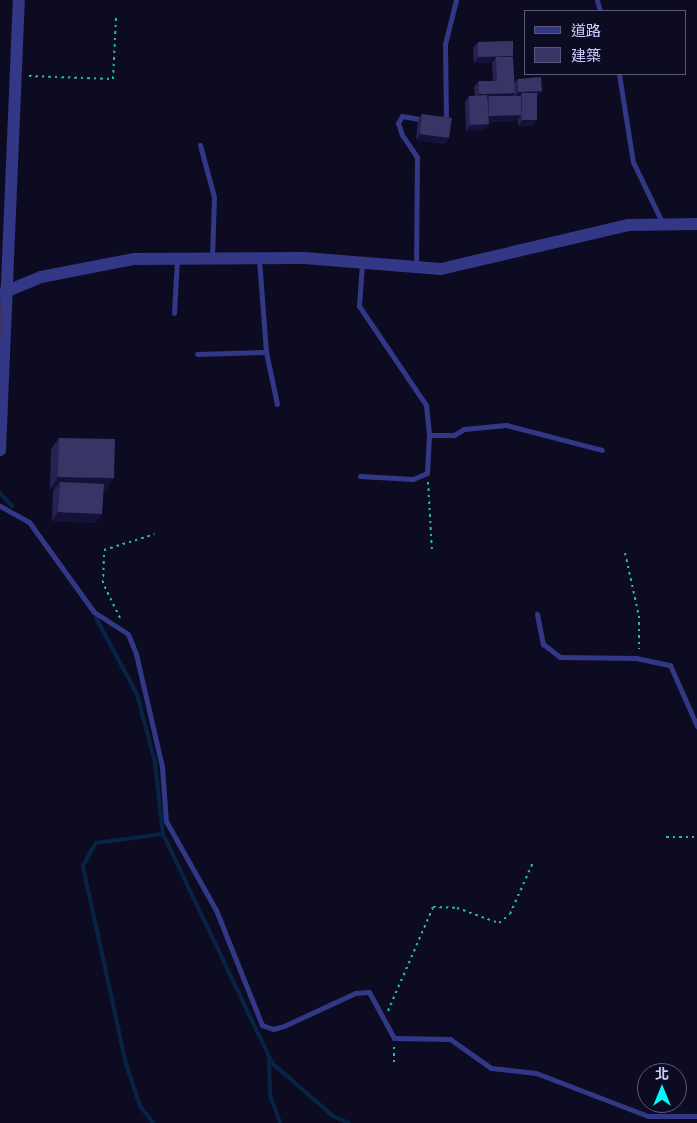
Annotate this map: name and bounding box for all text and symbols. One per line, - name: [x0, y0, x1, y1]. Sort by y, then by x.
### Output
- legend: [524, 10, 687, 75]
- text: 道路: [571, 21, 601, 41]
- text: 建築: [571, 46, 601, 66]
- north arrow: [637, 1063, 687, 1113]
- text: 北: [655, 1065, 669, 1083]

